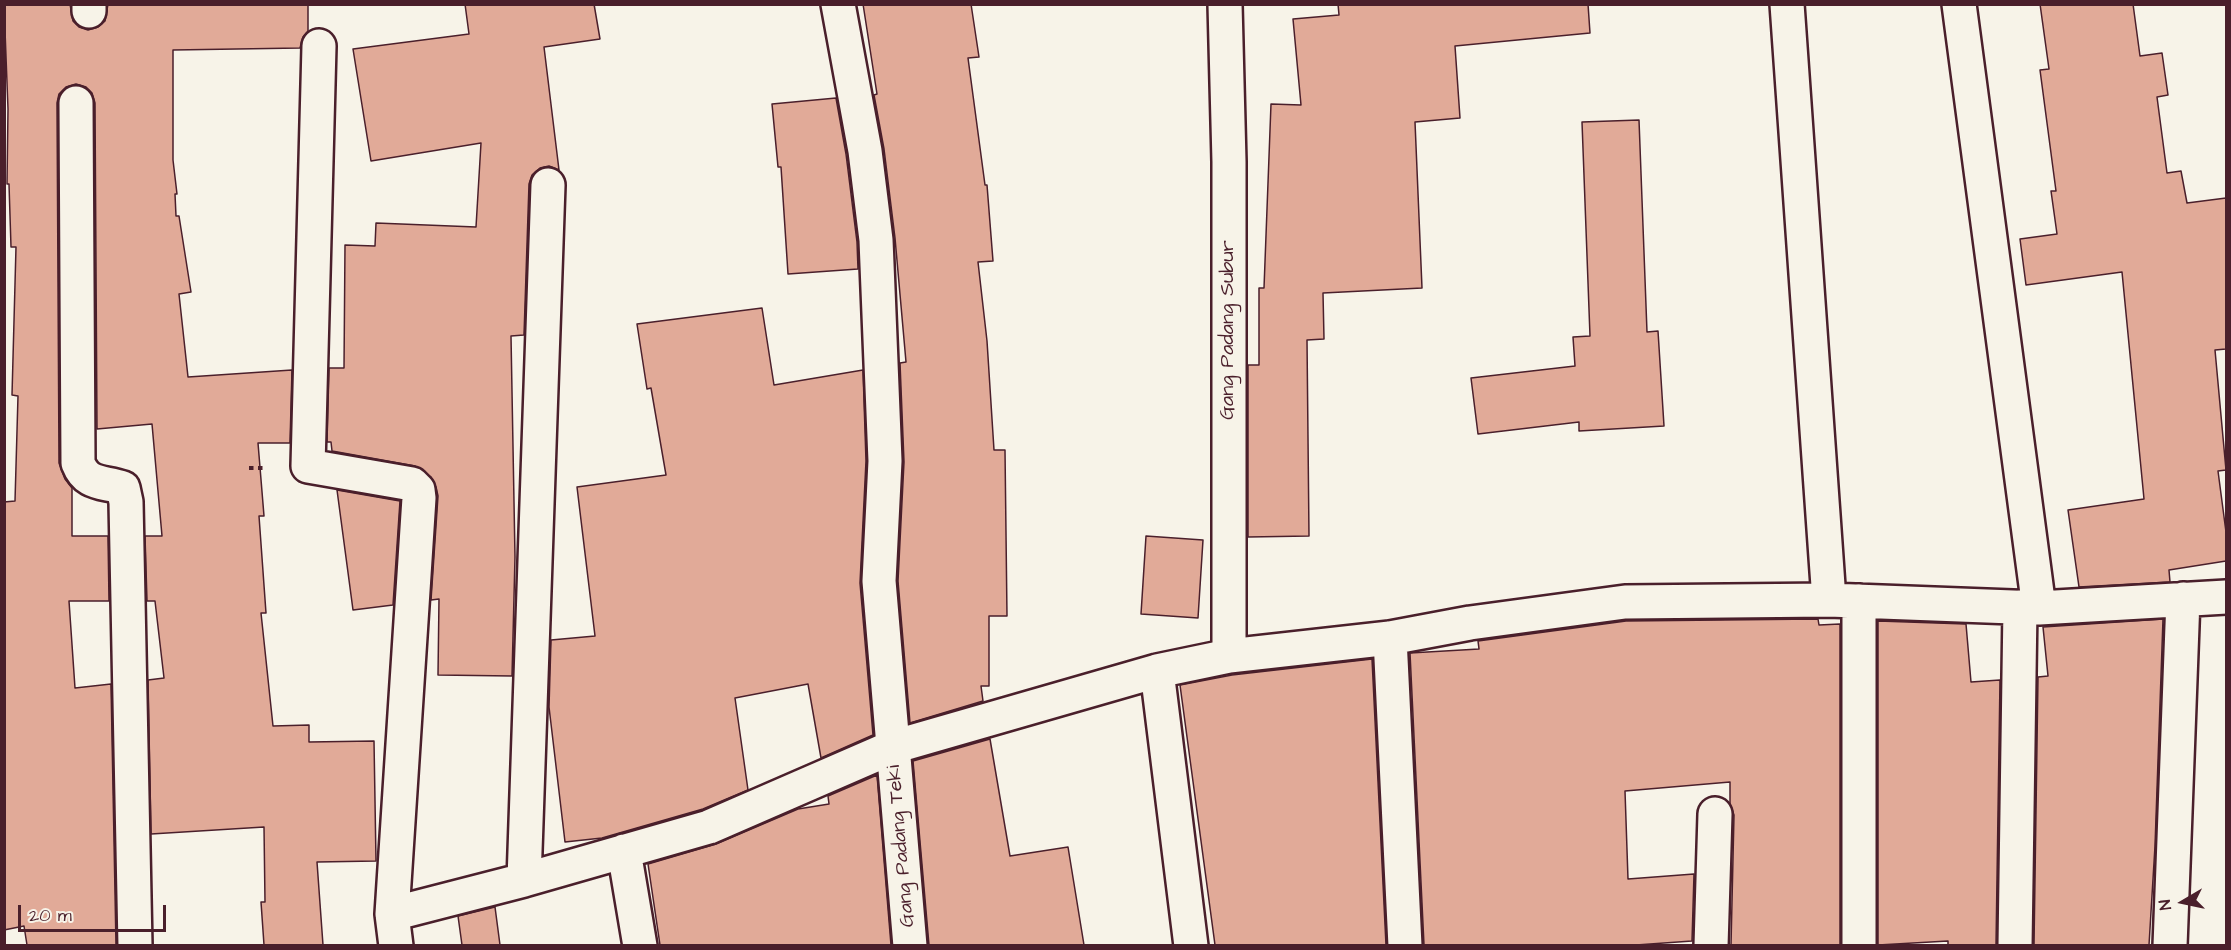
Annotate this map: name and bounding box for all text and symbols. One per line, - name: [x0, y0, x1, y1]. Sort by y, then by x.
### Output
- street label: Gang Padang Subur: [1217, 240, 1241, 420]
- street label: Gang Padang Teki: [883, 764, 921, 928]
- north arrow: [2153, 872, 2213, 932]
- scale bar: [21, 893, 170, 931]
- text: N: [2154, 898, 2177, 911]
- text: 20 m: [29, 903, 72, 928]

